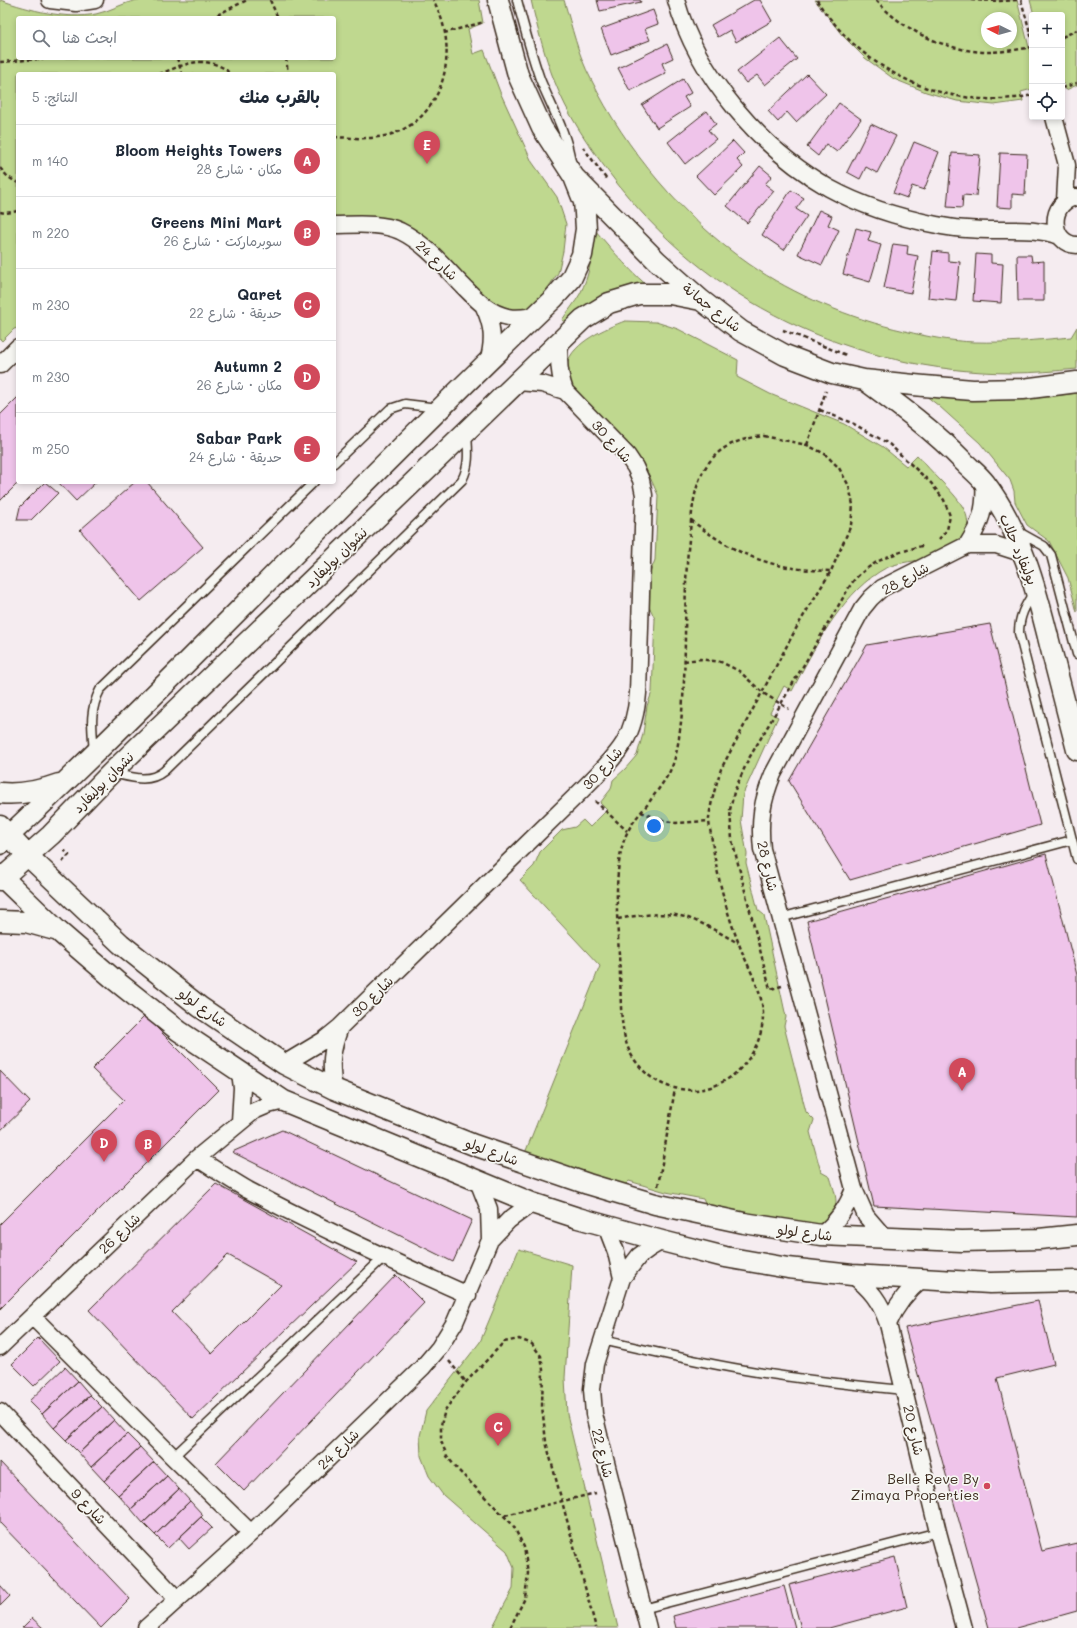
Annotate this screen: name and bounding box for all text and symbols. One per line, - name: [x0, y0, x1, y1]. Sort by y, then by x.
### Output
- north arrow: [981, 12, 1017, 48]
- map controls: [1029, 12, 1065, 120]
- button: +: [1029, 12, 1065, 48]
- search box: [16, 16, 336, 60]
- icon: search: [30, 27, 52, 49]
- text: ابحث هنا: [62, 27, 117, 47]
- button: −: [1029, 48, 1065, 84]
- button: locate: [1029, 84, 1065, 120]
- text: بالقرب منك: [239, 85, 320, 107]
- text: النتائج: 5: [32, 88, 78, 105]
- pin: E: [414, 131, 440, 164]
- text: Bloom Heights Towers: [115, 140, 282, 160]
- text: 140 m: [32, 152, 68, 169]
- text: A: [302, 152, 312, 169]
- text: مكان · شارع 28: [196, 160, 282, 177]
- text: Greens Mini Mart: [151, 212, 282, 232]
- text: 220 m: [32, 224, 69, 241]
- text: B: [303, 224, 311, 241]
- text: سوبرماركت · شارع 26: [164, 232, 282, 249]
- street label: شارع 24: [411, 236, 462, 285]
- street label: شارع جمانة: [678, 278, 745, 337]
- text: Qaret: [237, 284, 282, 304]
- text: 230 m: [32, 296, 69, 313]
- text: C: [302, 296, 312, 313]
- text: حديقة · شارع 22: [189, 304, 282, 321]
- text: Autumn 2: [213, 356, 282, 376]
- text: 230 m: [32, 368, 69, 385]
- text: D: [302, 368, 312, 385]
- text: مكان · شارع 26: [196, 376, 282, 393]
- street label: شارع 30: [587, 415, 636, 467]
- text: Sabar Park: [196, 428, 282, 448]
- text: 250 m: [32, 440, 69, 457]
- text: E: [303, 440, 311, 457]
- text: حديقة · شارع 24: [189, 448, 282, 465]
- street label: بوليفارد حلاب: [996, 511, 1042, 587]
- street label: نشوان بوليفارد: [301, 523, 371, 591]
- street label: شارع 28: [878, 557, 932, 600]
- street label: شارع 30: [578, 742, 627, 794]
- street label: نشوان بوليفارد: [68, 747, 138, 817]
- your location: [644, 816, 664, 836]
- street label: شارع 28: [752, 839, 783, 893]
- street label: شارع 30: [347, 971, 398, 1021]
- street label: شارع لولو: [174, 982, 231, 1032]
- pin: A: [949, 1058, 975, 1091]
- pin: D: [91, 1129, 117, 1162]
- pin: B: [135, 1130, 161, 1163]
- street label: شارع لولو: [461, 1132, 521, 1170]
- street label: شارع 26: [94, 1208, 145, 1258]
- street label: شارع لولو: [775, 1219, 834, 1246]
- street label: شارع 20: [898, 1403, 929, 1457]
- pin: C: [485, 1413, 511, 1446]
- street label: شارع 24: [313, 1425, 364, 1474]
- street label: شارع 22: [587, 1426, 618, 1480]
- place label: Belle Reve By Zimaya Properties: [851, 1469, 979, 1504]
- marker: Belle Reve By Zimaya Properties: [982, 1481, 992, 1491]
- street label: شارع 9: [66, 1484, 111, 1529]

